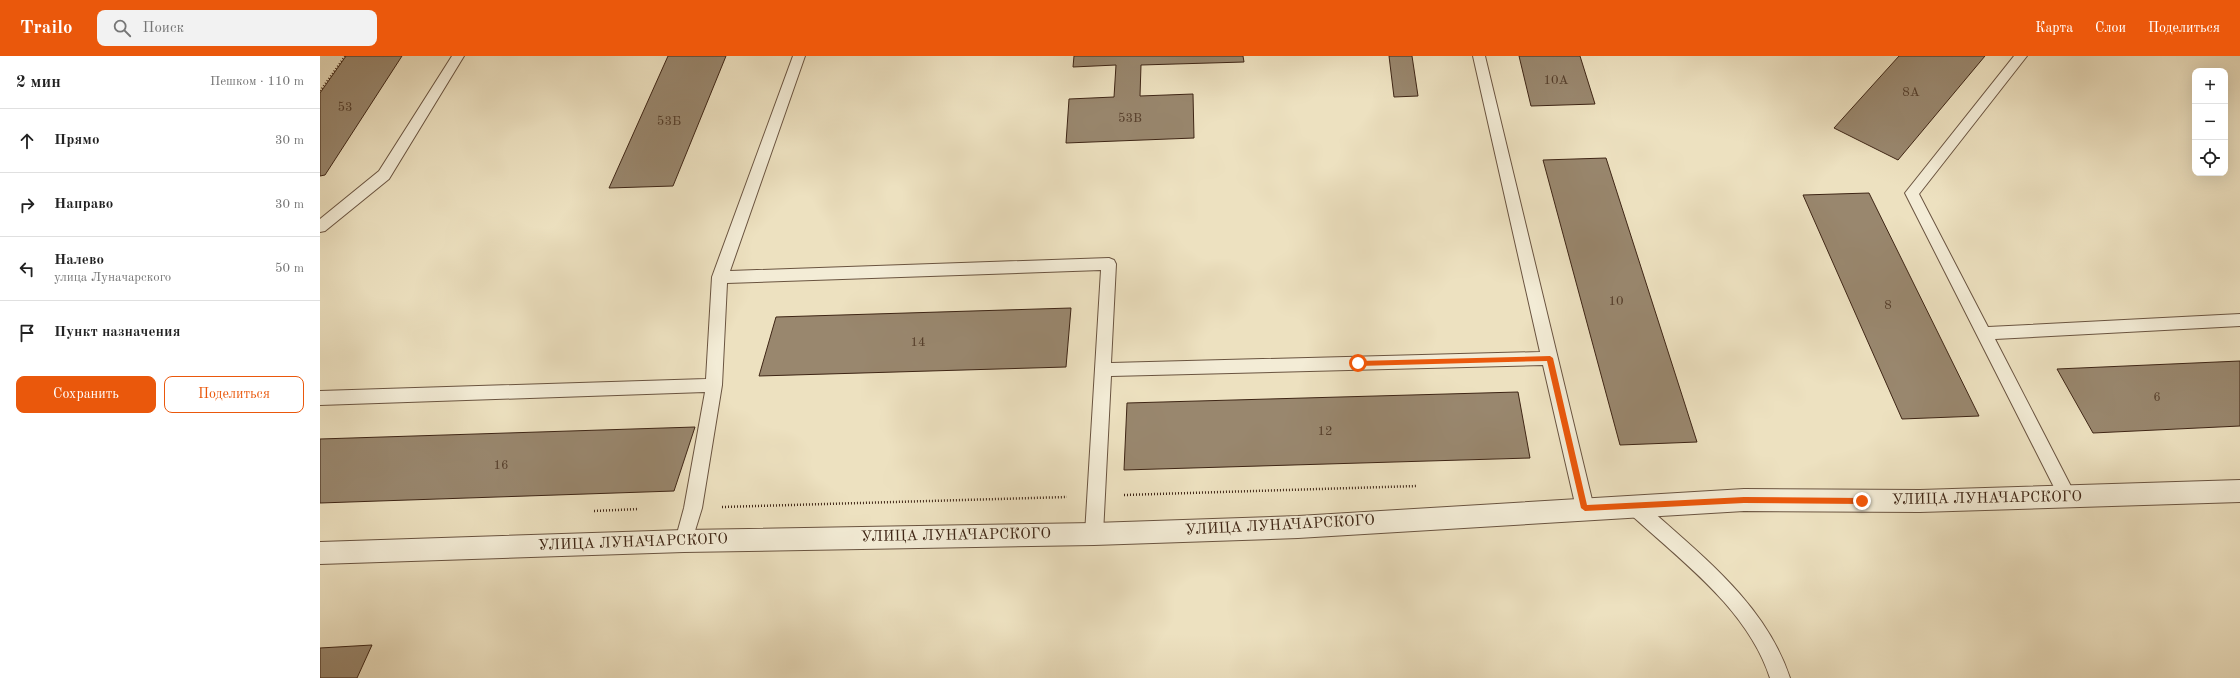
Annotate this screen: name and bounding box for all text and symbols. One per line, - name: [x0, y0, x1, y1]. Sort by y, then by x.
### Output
- search box: [97, 10, 377, 46]
- icon: search: [111, 17, 133, 39]
- text: Trailo: [20, 19, 73, 38]
- text: Поиск: [143, 21, 184, 36]
- text: Карта: [2035, 21, 2073, 35]
- text: Слои: [2095, 21, 2126, 35]
- text: Поделиться: [2148, 21, 2220, 35]
- map controls: [2192, 68, 2228, 176]
- button: +: [2192, 68, 2228, 104]
- text: 2 мин: [16, 74, 61, 91]
- house number: 10А: [1543, 74, 1569, 87]
- text: Пешком · 110 m: [210, 75, 304, 88]
- house number: 8А: [1902, 86, 1920, 99]
- house number: 53: [337, 101, 353, 114]
- button: −: [2192, 104, 2228, 140]
- house number: 53В: [1118, 112, 1142, 125]
- house number: 53Б: [657, 115, 681, 128]
- icon: ahead: [16, 130, 38, 152]
- text: Прямо: [54, 133, 100, 148]
- text: 30 m: [275, 134, 304, 147]
- button: locate: [2192, 140, 2228, 176]
- icon: right: [16, 194, 38, 216]
- text: Направо: [54, 197, 113, 212]
- text: 30 m: [275, 198, 304, 211]
- text: Налево: [54, 253, 104, 268]
- icon: left: [16, 258, 38, 280]
- text: 50 m: [275, 262, 304, 275]
- text: улица Луначарского: [54, 271, 171, 284]
- house number: 10: [1608, 295, 1624, 308]
- house number: 8: [1884, 299, 1892, 312]
- icon: arrive: [16, 322, 38, 344]
- text: Пункт назначения: [54, 325, 181, 340]
- house number: 14: [910, 336, 926, 349]
- route start: [1349, 354, 1367, 372]
- button: Сохранить: [16, 376, 156, 413]
- button: Поделиться: [164, 376, 304, 413]
- house number: 6: [2153, 391, 2161, 404]
- house number: 12: [1317, 425, 1333, 438]
- house number: 16: [493, 459, 509, 472]
- street label: УЛИЦА ЛУНАЧАРСКОГО: [1892, 490, 2082, 508]
- route end: [1853, 492, 1871, 510]
- street label: УЛИЦА ЛУНАЧАРСКОГО: [1185, 514, 1375, 538]
- street label: УЛИЦА ЛУНАЧАРСКОГО: [861, 527, 1051, 545]
- street label: УЛИЦА ЛУНАЧАРСКОГО: [538, 532, 728, 554]

